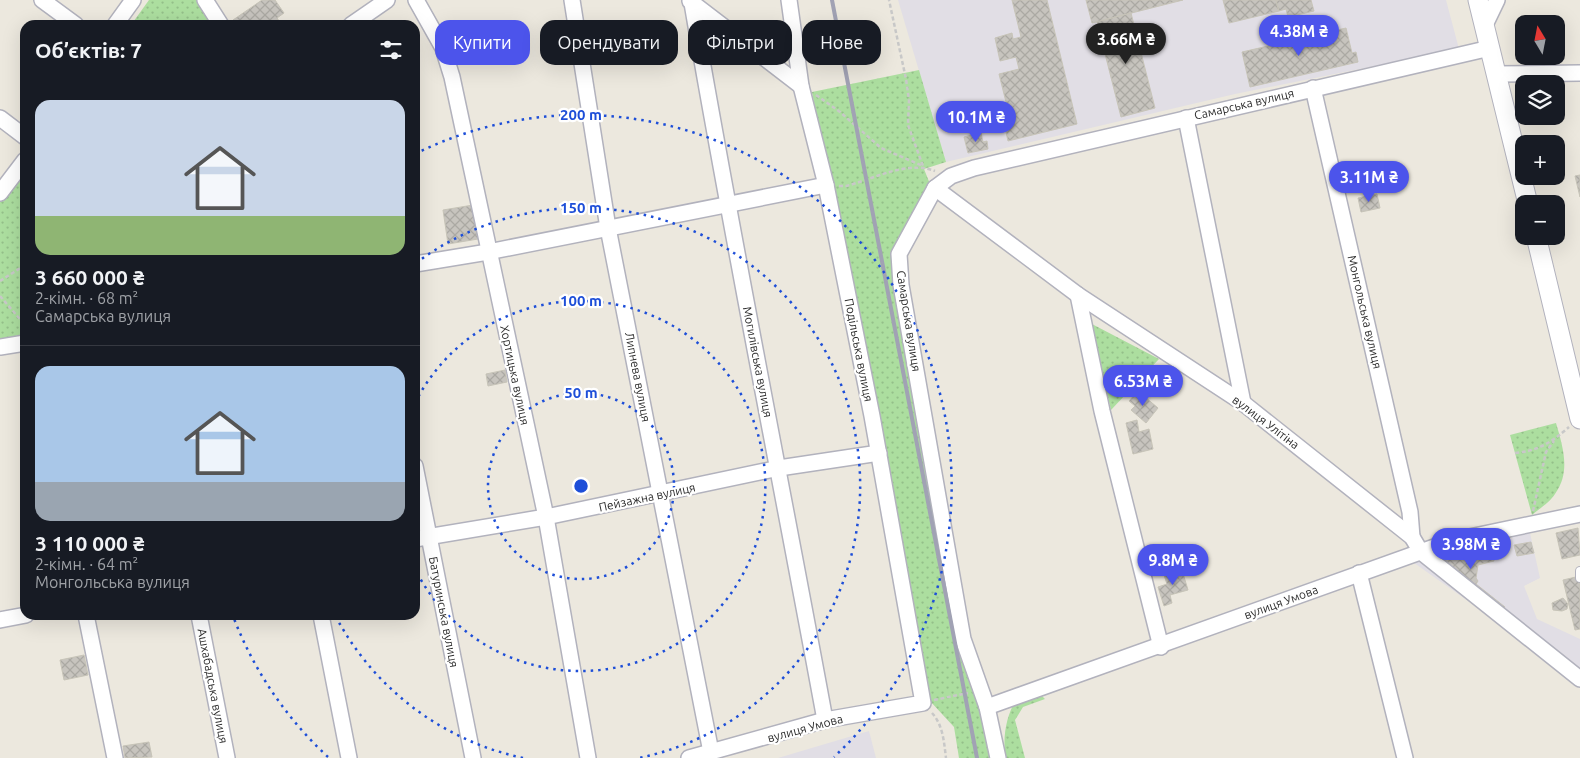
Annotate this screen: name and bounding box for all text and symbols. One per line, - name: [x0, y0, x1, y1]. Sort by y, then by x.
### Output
- pin: 4.38M ₴: [1253, 15, 1345, 57]
- north arrow: [1515, 15, 1565, 65]
- map controls: [1515, 15, 1565, 245]
- chip: Купити: [435, 20, 530, 65]
- chip: Орендувати: [540, 20, 678, 65]
- chip: Фільтри: [688, 20, 792, 65]
- chip: Нове: [802, 20, 881, 65]
- pin: 3.66M ₴: [1080, 22, 1172, 65]
- text: 4.38M ₴: [1270, 22, 1328, 40]
- text: 3.66M ₴: [1097, 30, 1155, 48]
- icon: filters: [377, 36, 405, 64]
- text: Об’єктів: 7: [35, 38, 142, 62]
- button: layers: [1515, 75, 1565, 125]
- street label: Самарська вулиця: [1193, 86, 1295, 122]
- pin: 10.1M ₴: [930, 100, 1022, 143]
- text: 200 m: [560, 106, 602, 123]
- text: 10.1M ₴: [947, 108, 1005, 126]
- icon: home: [175, 133, 265, 223]
- button: +: [1515, 135, 1565, 185]
- pin: 3.11M ₴: [1323, 160, 1415, 203]
- text: 3.11M ₴: [1340, 168, 1398, 186]
- button: −: [1515, 195, 1565, 245]
- text: 150 m: [560, 199, 602, 216]
- street label: Монгольська вулиця: [1346, 254, 1384, 370]
- text: 3 660 000 ₴: [35, 265, 145, 289]
- street label: Самарська вулиця: [895, 270, 923, 372]
- text: 2-кімн. · 68 m²: [35, 289, 138, 307]
- text: 100 m: [560, 292, 602, 309]
- street label: Подільська вулиця: [843, 297, 875, 403]
- street label: Могилівська вулиця: [741, 305, 775, 419]
- text: Самарська вулиця: [35, 307, 171, 325]
- street label: Хортицька вулиця: [498, 324, 532, 426]
- street label: Липнева вулиця: [623, 331, 653, 423]
- pin: 6.53M ₴: [1097, 364, 1189, 407]
- text: 6.53M ₴: [1114, 372, 1172, 390]
- text: 50 m: [564, 384, 598, 401]
- street label: вулиця Улітіна: [1230, 393, 1302, 451]
- icon: home: [175, 398, 265, 488]
- centre of rings: [572, 477, 590, 495]
- street label: Пейзажна вулиця: [597, 480, 697, 514]
- pin: 3.98M ₴: [1425, 528, 1517, 570]
- text: 3 110 000 ₴: [35, 531, 145, 555]
- text: 3.98M ₴: [1442, 535, 1500, 553]
- pin: 9.8M ₴: [1132, 544, 1214, 586]
- text: 9.8M ₴: [1148, 551, 1198, 569]
- text: 2-кімн. · 64 m²: [35, 555, 138, 573]
- street label: Батуринська вулиця: [427, 555, 461, 669]
- text: Монгольська вулиця: [35, 573, 190, 591]
- street label: вулиця Умова: [1242, 583, 1320, 621]
- street label: Ашхабадська вулиця: [195, 628, 231, 744]
- street label: вулиця Умова: [766, 712, 844, 744]

